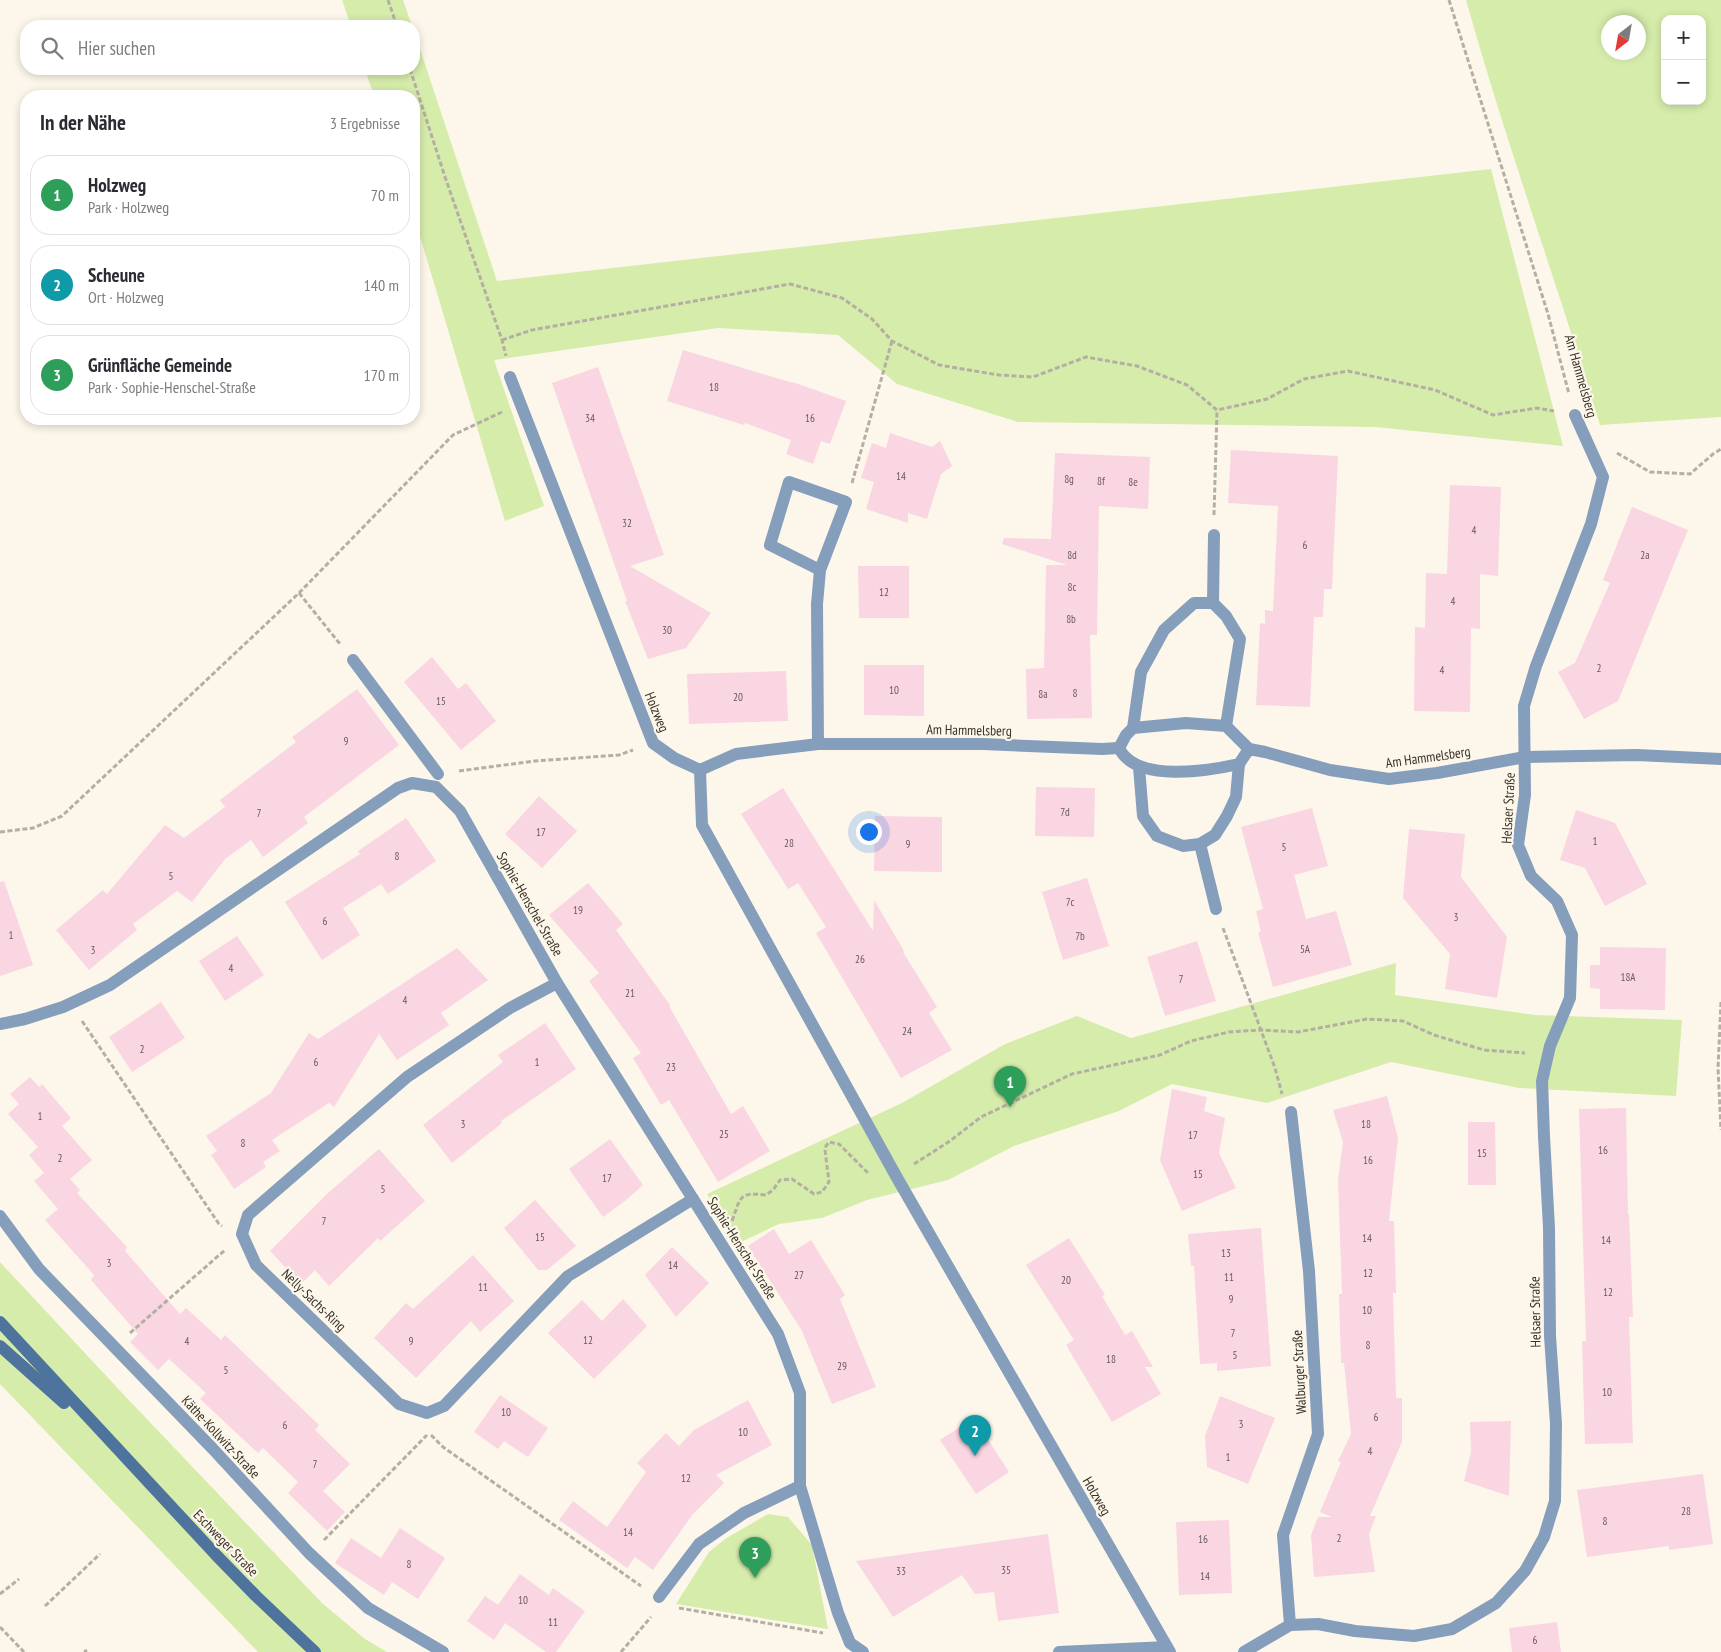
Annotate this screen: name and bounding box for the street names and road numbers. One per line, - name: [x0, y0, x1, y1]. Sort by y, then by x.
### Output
- street label: Am Hammelsberg: [1561, 332, 1601, 420]
- street label: Holzweg: [641, 689, 673, 735]
- street label: Am Hammelsberg: [926, 720, 1012, 740]
- street label: Am Hammelsberg: [1384, 742, 1472, 772]
- street label: Helsaer Straße: [1497, 772, 1519, 844]
- street label: Sophie-Henschel-Straße: [493, 849, 567, 960]
- street label: Sophie-Henschel-Straße: [703, 1193, 781, 1303]
- street label: Nelly-Sachs-Ring: [278, 1265, 350, 1335]
- street label: Helsaer Straße: [1525, 1276, 1545, 1348]
- street label: Walburger Straße: [1288, 1329, 1310, 1415]
- street label: Käthe-Kollwitz-Straße: [178, 1392, 264, 1482]
- street label: Holzweg: [1079, 1473, 1115, 1519]
- street label: Eschweger Straße: [190, 1506, 263, 1580]

